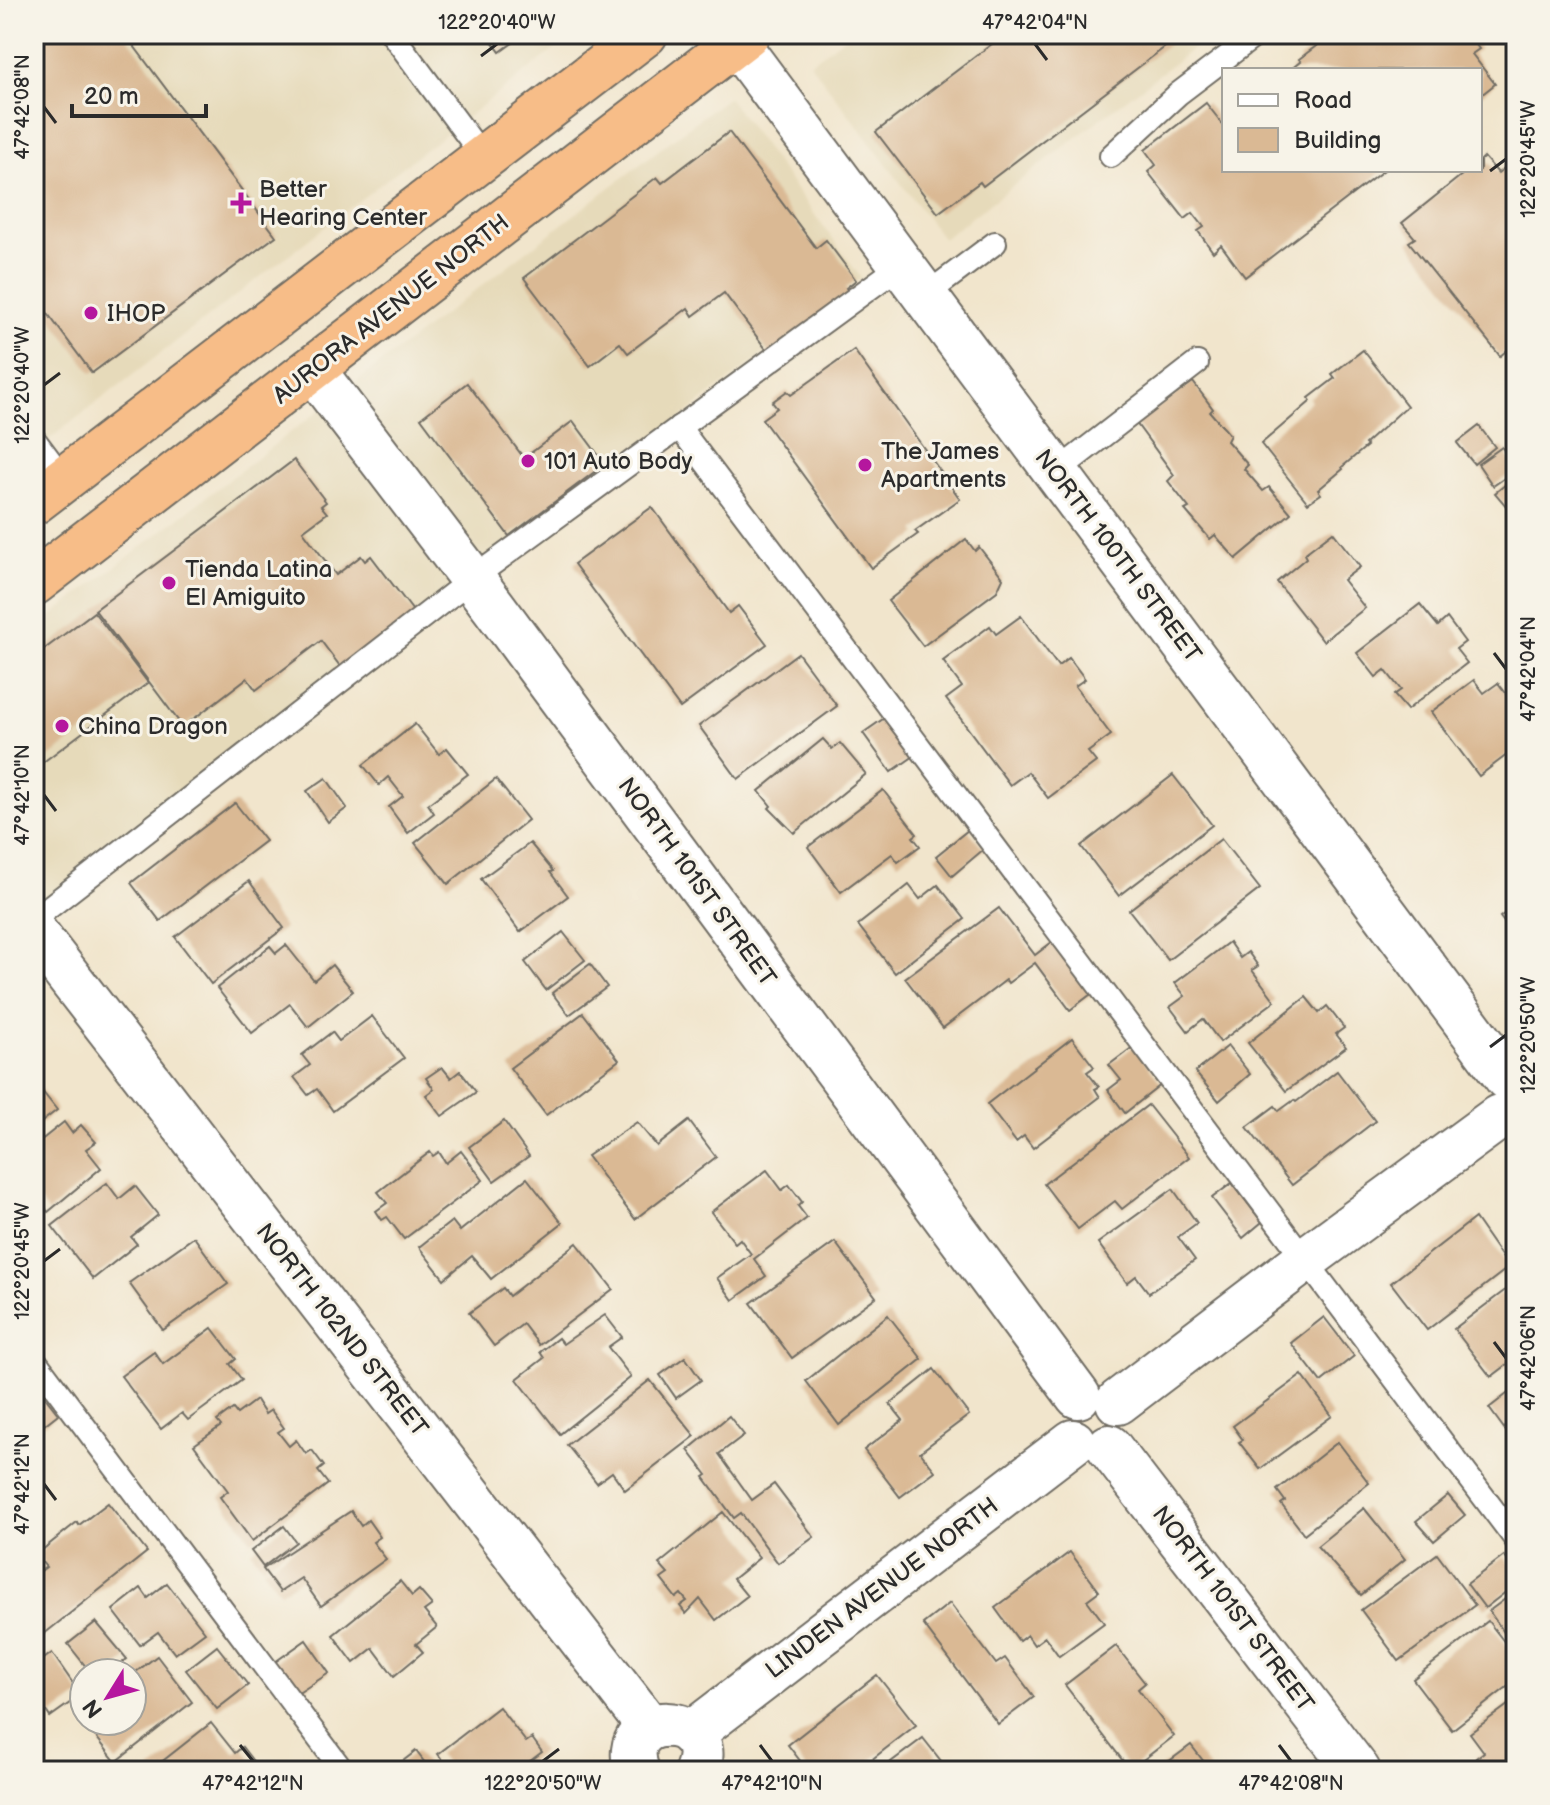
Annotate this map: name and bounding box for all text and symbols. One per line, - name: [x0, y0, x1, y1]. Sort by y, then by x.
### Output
- text: 122°20'40"W: [438, 11, 556, 35]
- text: 47°42'04"N: [982, 11, 1088, 35]
- text: 47°42'08"N: [11, 54, 35, 160]
- scale bar: [72, 68, 206, 118]
- legend: [1222, 68, 1482, 172]
- text: 20 m: [84, 82, 139, 111]
- text: Road: [1294, 86, 1352, 115]
- text: 122°20'45"W: [1517, 100, 1541, 218]
- text: Building: [1294, 126, 1381, 155]
- place label: Better Hearing Center: [259, 175, 427, 232]
- marker: Better Hearing Center: [230, 192, 252, 214]
- street label: AURORA AVENUE NORTH: [267, 208, 515, 410]
- place label: IHOP: [107, 299, 165, 328]
- marker: IHOP: [82, 304, 100, 322]
- text: 122°20'40"W: [11, 326, 35, 444]
- place label: The James Apartments: [881, 437, 1006, 494]
- street label: NORTH 100TH STREET: [1028, 444, 1208, 669]
- place label: 101 Auto Body: [544, 447, 693, 476]
- marker: 101 Auto Body: [519, 452, 537, 470]
- marker: The James Apartments: [856, 456, 874, 474]
- place label: Tienda Latina El Amiguito: [185, 555, 332, 612]
- marker: Tienda Latina El Amiguito: [160, 574, 178, 592]
- text: 47°42'04"N: [1517, 616, 1541, 722]
- place label: China Dragon: [78, 712, 228, 741]
- marker: China Dragon: [53, 717, 71, 735]
- text: 47°42'10"N: [11, 744, 35, 846]
- street label: NORTH 101ST STREET: [612, 772, 783, 992]
- text: 122°20'50"W: [1517, 977, 1541, 1093]
- text: 122°20'45"W: [11, 1202, 35, 1320]
- street label: NORTH 102ND STREET: [250, 1218, 435, 1443]
- text: 47°42'06"N: [1517, 1305, 1541, 1411]
- text: 47°42'12"N: [11, 1433, 35, 1535]
- street label: LINDEN AVENUE NORTH: [760, 1491, 1004, 1685]
- street label: NORTH 101ST STREET: [1146, 1500, 1320, 1718]
- north arrow: [68, 1657, 148, 1737]
- text: N: [77, 1693, 109, 1723]
- text: 47°42'12"N: [202, 1772, 304, 1796]
- text: 122°20'50"W: [485, 1772, 601, 1796]
- text: 47°42'10"N: [721, 1772, 823, 1796]
- text: 47°42'08"N: [1238, 1772, 1344, 1796]

